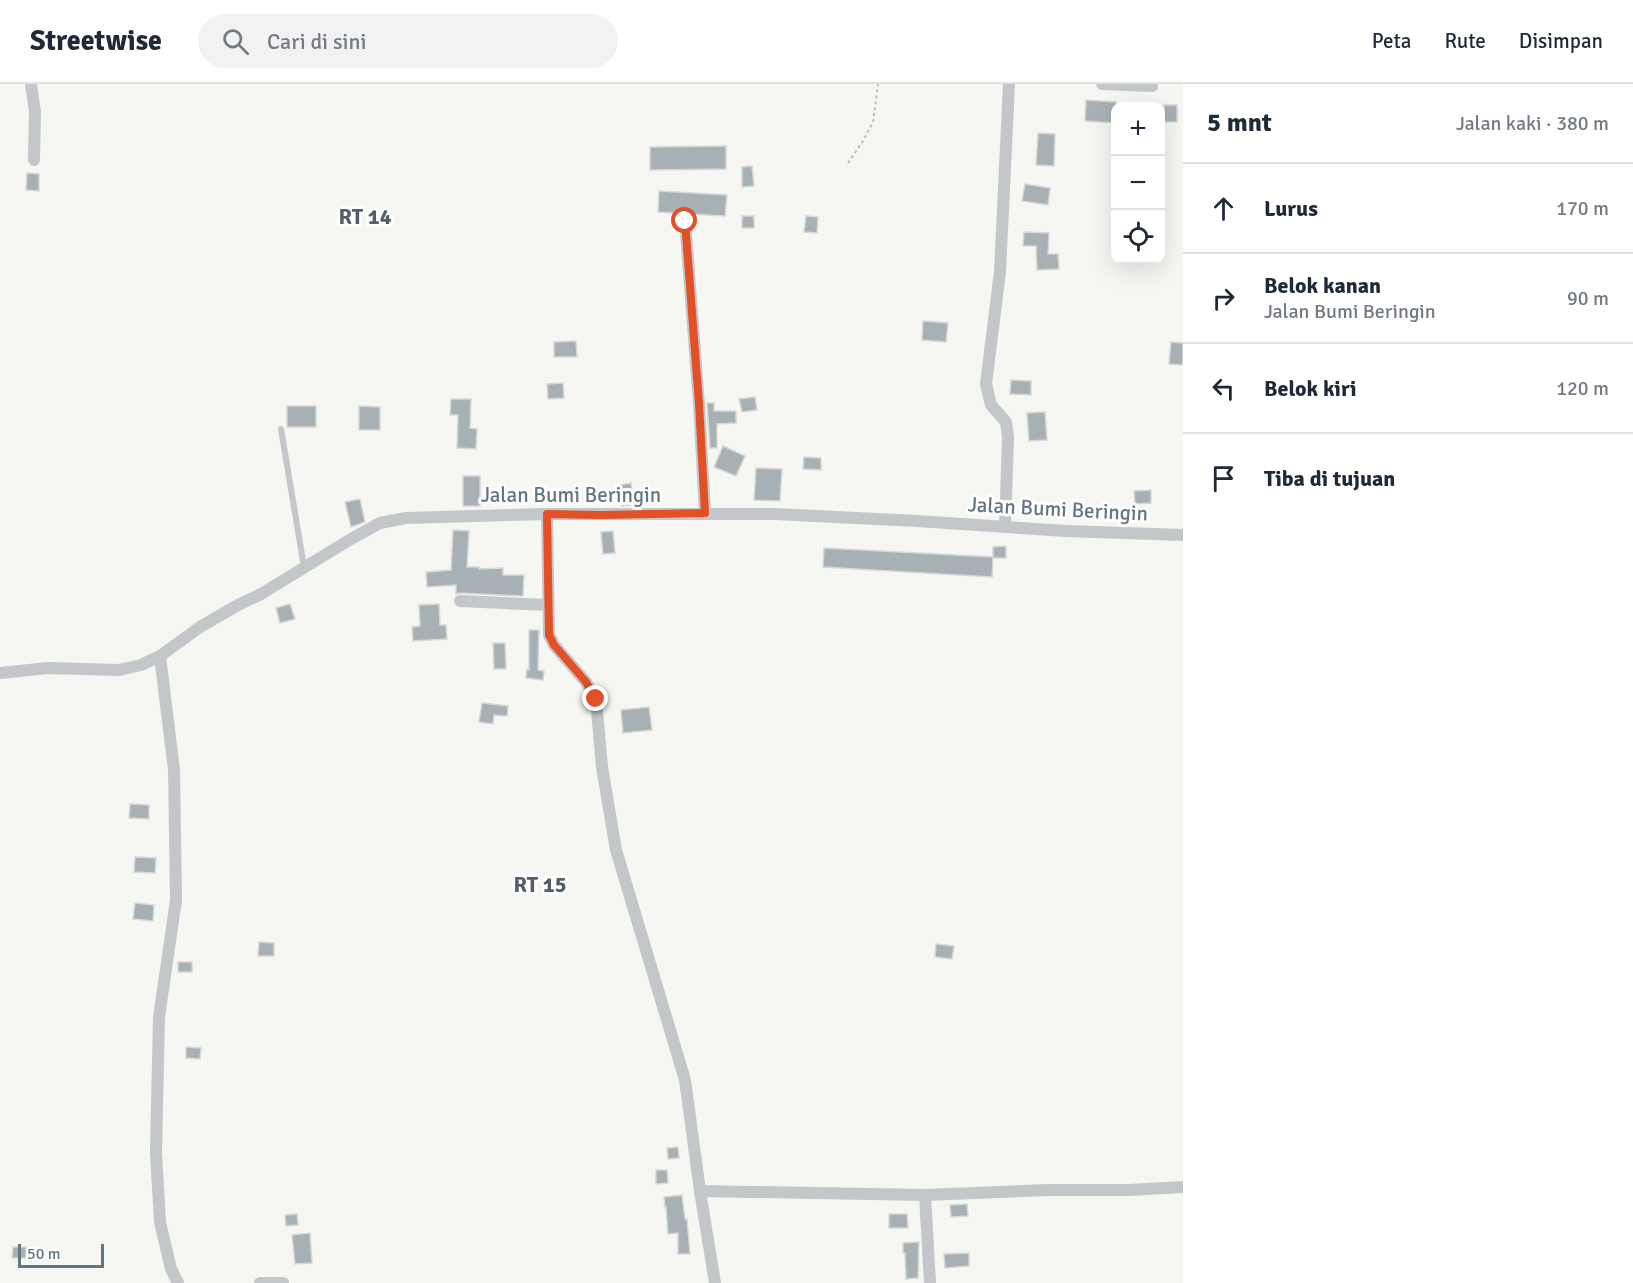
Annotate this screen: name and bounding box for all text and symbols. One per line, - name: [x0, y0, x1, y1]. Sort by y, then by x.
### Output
- search box: [198, 14, 618, 68]
- text: Streetwise: [30, 24, 162, 58]
- icon: search: [219, 25, 252, 58]
- text: Cari di sini: [267, 28, 367, 55]
- text: Peta: [1372, 28, 1412, 54]
- text: Rute: [1445, 28, 1486, 54]
- text: Disimpan: [1519, 28, 1603, 54]
- map controls: [1111, 102, 1165, 264]
- button: +: [1111, 102, 1165, 156]
- text: 5 mnt: [1207, 107, 1272, 139]
- text: Jalan kaki · 380 m: [1456, 111, 1609, 136]
- button: −: [1111, 156, 1165, 210]
- icon: ahead: [1207, 192, 1240, 225]
- text: Lurus: [1264, 195, 1318, 222]
- text: 170 m: [1556, 196, 1609, 221]
- district label: RT 14: [338, 203, 392, 230]
- route start: [671, 207, 697, 233]
- button: locate: [1111, 210, 1165, 264]
- text: Belok kanan: [1264, 272, 1381, 299]
- icon: right: [1207, 282, 1240, 315]
- text: 90 m: [1567, 286, 1609, 311]
- text: Jalan Bumi Beringin: [1264, 299, 1436, 324]
- icon: left: [1207, 372, 1240, 405]
- text: Belok kiri: [1264, 375, 1357, 402]
- text: 120 m: [1556, 376, 1609, 401]
- icon: arrive: [1207, 462, 1240, 495]
- text: Tiba di tujuan: [1264, 465, 1395, 492]
- street label: Jalan Bumi Beringin: [481, 482, 661, 508]
- street label: Jalan Bumi Beringin: [967, 491, 1149, 527]
- route end: [582, 685, 608, 711]
- district label: RT 15: [513, 871, 567, 898]
- scale bar: [18, 1241, 104, 1268]
- text: 50 m: [27, 1244, 61, 1264]

